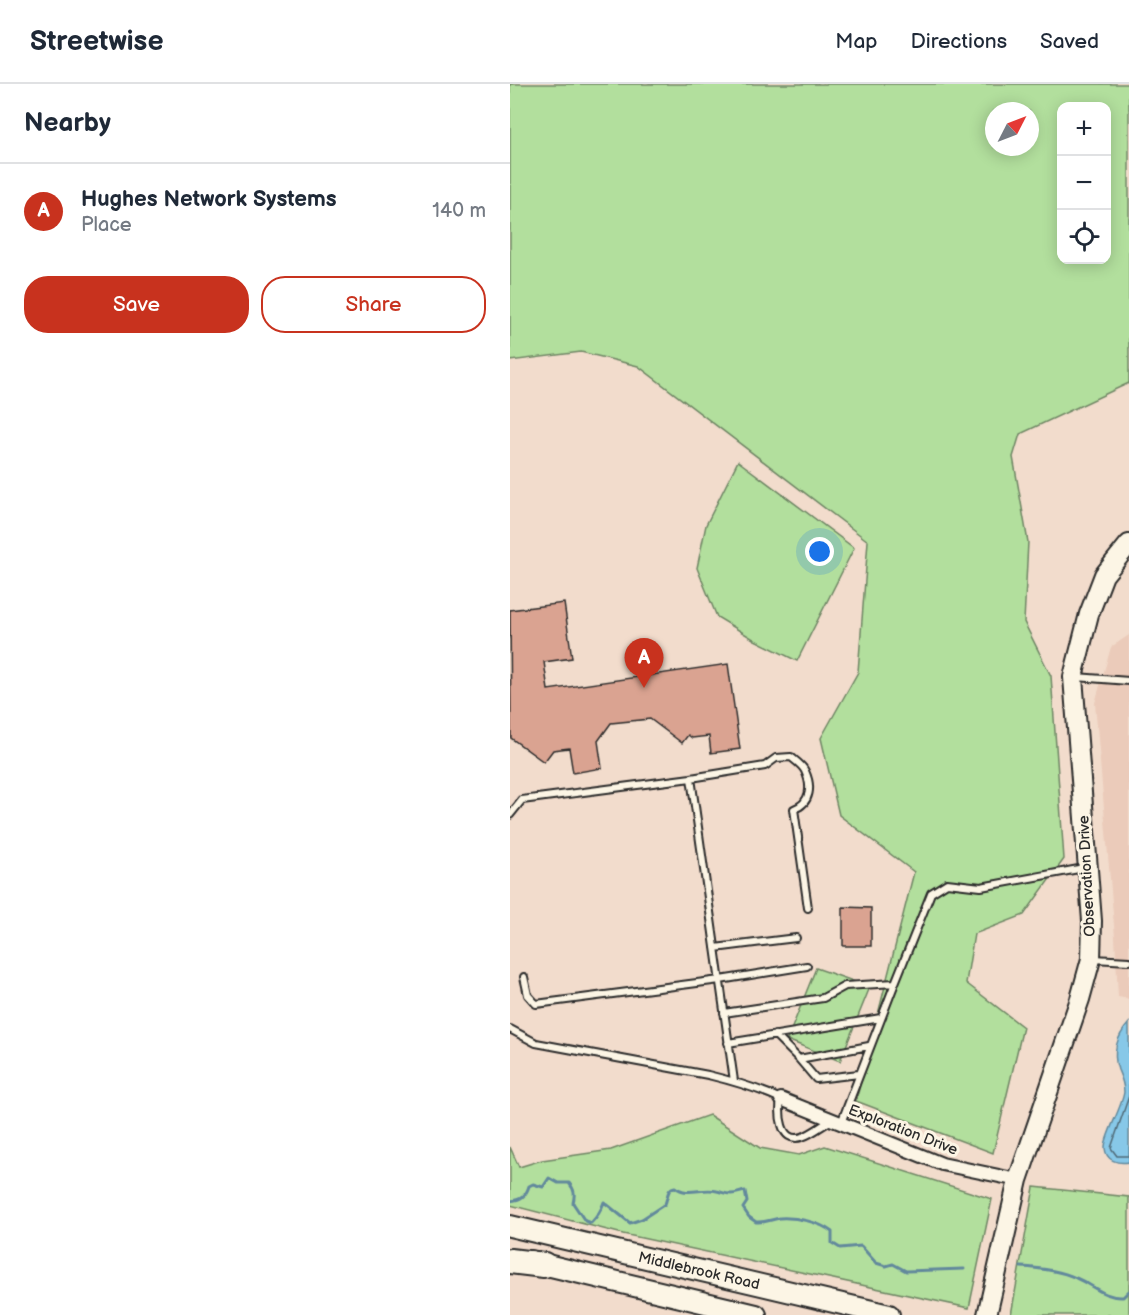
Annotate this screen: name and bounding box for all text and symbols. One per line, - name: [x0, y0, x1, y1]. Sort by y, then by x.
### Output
- text: Streetwise: [30, 25, 163, 58]
- text: Map: [835, 29, 878, 54]
- text: Directions: [911, 29, 1007, 54]
- text: Saved: [1040, 29, 1099, 54]
- north arrow: [985, 102, 1039, 156]
- map controls: [1057, 102, 1111, 264]
- button: +: [1057, 102, 1111, 156]
- text: Nearby: [24, 108, 111, 139]
- button: −: [1057, 156, 1111, 210]
- text: Hughes Network Systems: [81, 186, 337, 213]
- text: A: [37, 199, 50, 223]
- text: 140 m: [432, 199, 486, 223]
- button: locate: [1057, 210, 1111, 264]
- text: Place: [81, 213, 132, 237]
- button: Save: [24, 276, 249, 333]
- button: Share: [261, 276, 486, 333]
- your location: [805, 537, 834, 566]
- pin: A: [624, 638, 664, 688]
- street label: Observation Drive: [1074, 815, 1100, 937]
- street label: Exploration Drive: [846, 1100, 960, 1160]
- street label: Middlebrook Road: [636, 1248, 762, 1294]

